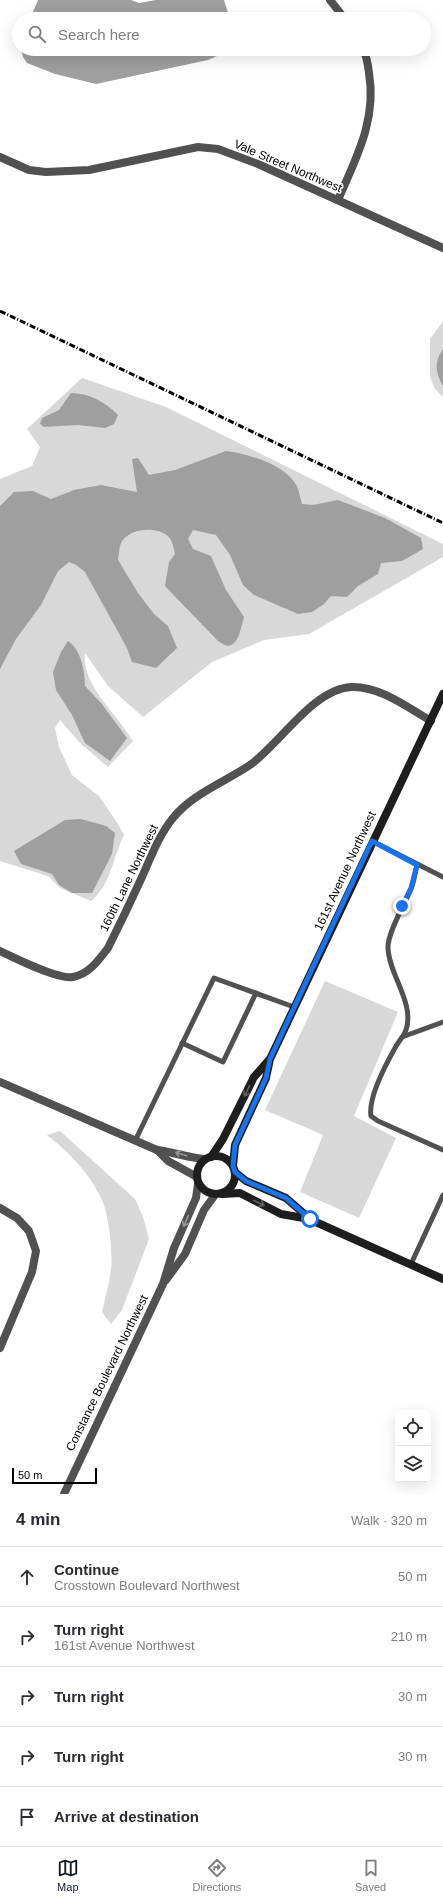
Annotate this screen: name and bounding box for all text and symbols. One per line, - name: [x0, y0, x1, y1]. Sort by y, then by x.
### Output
- search box: [12, 12, 431, 56]
- icon: search: [26, 23, 48, 45]
- text: Search here: [58, 26, 140, 43]
- street label: Vale Street Northwest: [232, 137, 345, 195]
- street label: 161st Avenue Northwest: [311, 809, 379, 933]
- street label: 160th Lane Northwest: [97, 822, 161, 934]
- route end: [393, 897, 411, 915]
- one-way arrow: [243, 1085, 250, 1097]
- one-way arrow: [175, 1150, 188, 1157]
- one-way arrow: [253, 1199, 265, 1207]
- route start: [301, 1210, 319, 1228]
- one-way arrow: [182, 1214, 189, 1226]
- street label: Constance Boulevard Northwest: [63, 1292, 151, 1453]
- map controls: [395, 1410, 431, 1482]
- button: locate: [395, 1410, 431, 1446]
- button: layers: [395, 1446, 431, 1482]
- scale bar: [12, 1466, 97, 1485]
- text: 50 m: [18, 1469, 42, 1481]
- text: 4 min: [16, 1510, 60, 1529]
- text: Walk · 320 m: [351, 1513, 427, 1528]
- text: Continue: [54, 1561, 119, 1578]
- icon: ahead: [16, 1566, 38, 1588]
- text: 50 m: [398, 1569, 427, 1584]
- text: Crosstown Boulevard Northwest: [54, 1578, 240, 1593]
- text: Turn right: [54, 1621, 124, 1638]
- icon: right: [16, 1626, 38, 1648]
- text: 210 m: [391, 1629, 427, 1644]
- text: 161st Avenue Northwest: [54, 1638, 195, 1653]
- icon: right: [16, 1686, 38, 1708]
- text: Turn right: [54, 1688, 124, 1705]
- text: 30 m: [398, 1689, 427, 1704]
- icon: right: [16, 1746, 38, 1768]
- text: Turn right: [54, 1748, 124, 1765]
- text: 30 m: [398, 1749, 427, 1764]
- icon: arrive: [16, 1806, 38, 1828]
- text: Arrive at destination: [54, 1808, 199, 1825]
- tab: Map: [57, 1857, 79, 1893]
- tab: Directions: [192, 1857, 241, 1893]
- tab: Saved: [355, 1857, 386, 1893]

